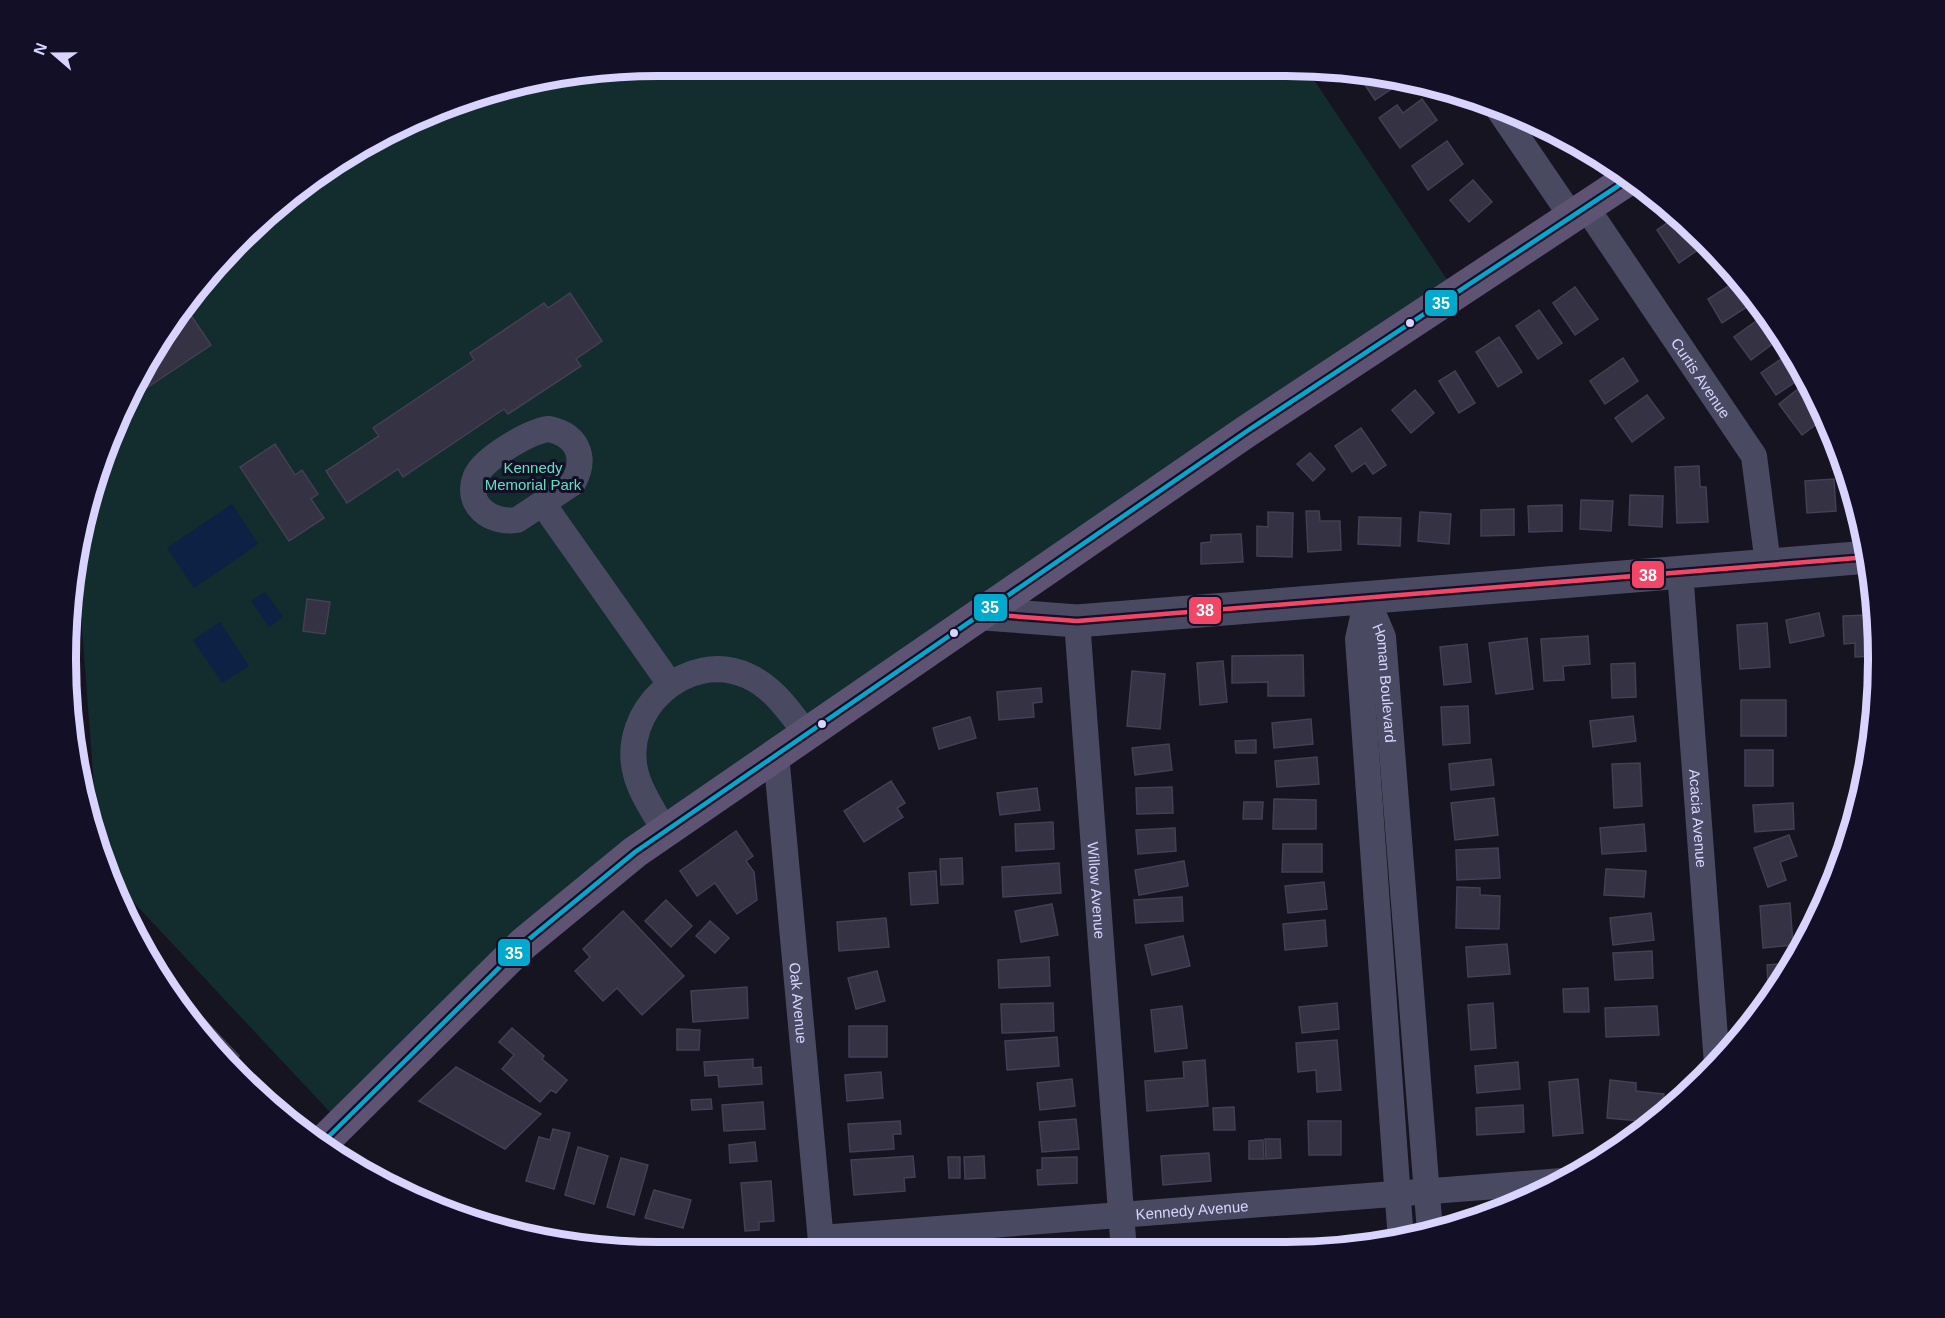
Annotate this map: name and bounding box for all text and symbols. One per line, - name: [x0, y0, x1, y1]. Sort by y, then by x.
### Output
- north arrow: [24, 24, 84, 84]
- text: N: [30, 41, 50, 57]
- line badge: 35: [1424, 289, 1458, 317]
- text: 35: [1432, 295, 1450, 312]
- unlabelled marker: [1404, 317, 1416, 329]
- street label: Curtis Avenue: [1668, 334, 1734, 421]
- park label: Kennedy Memorial Park: [485, 459, 582, 493]
- line badge: 38: [1631, 560, 1665, 589]
- text: 38: [1639, 567, 1657, 584]
- line badge: 35: [973, 593, 1008, 622]
- line badge: 38: [1188, 596, 1222, 625]
- text: 35: [981, 599, 999, 616]
- text: 38: [1196, 602, 1214, 619]
- street label: Homan Boulevard: [1370, 621, 1400, 743]
- unlabelled marker: [948, 627, 960, 639]
- unlabelled marker: [816, 718, 828, 730]
- street label: Acacia Avenue: [1686, 768, 1711, 868]
- street label: Willow Avenue: [1085, 841, 1109, 939]
- line badge: 35: [497, 938, 531, 967]
- text: 35: [505, 945, 523, 962]
- street label: Oak Avenue: [787, 962, 811, 1044]
- street label: Kennedy Avenue: [1135, 1197, 1249, 1222]

